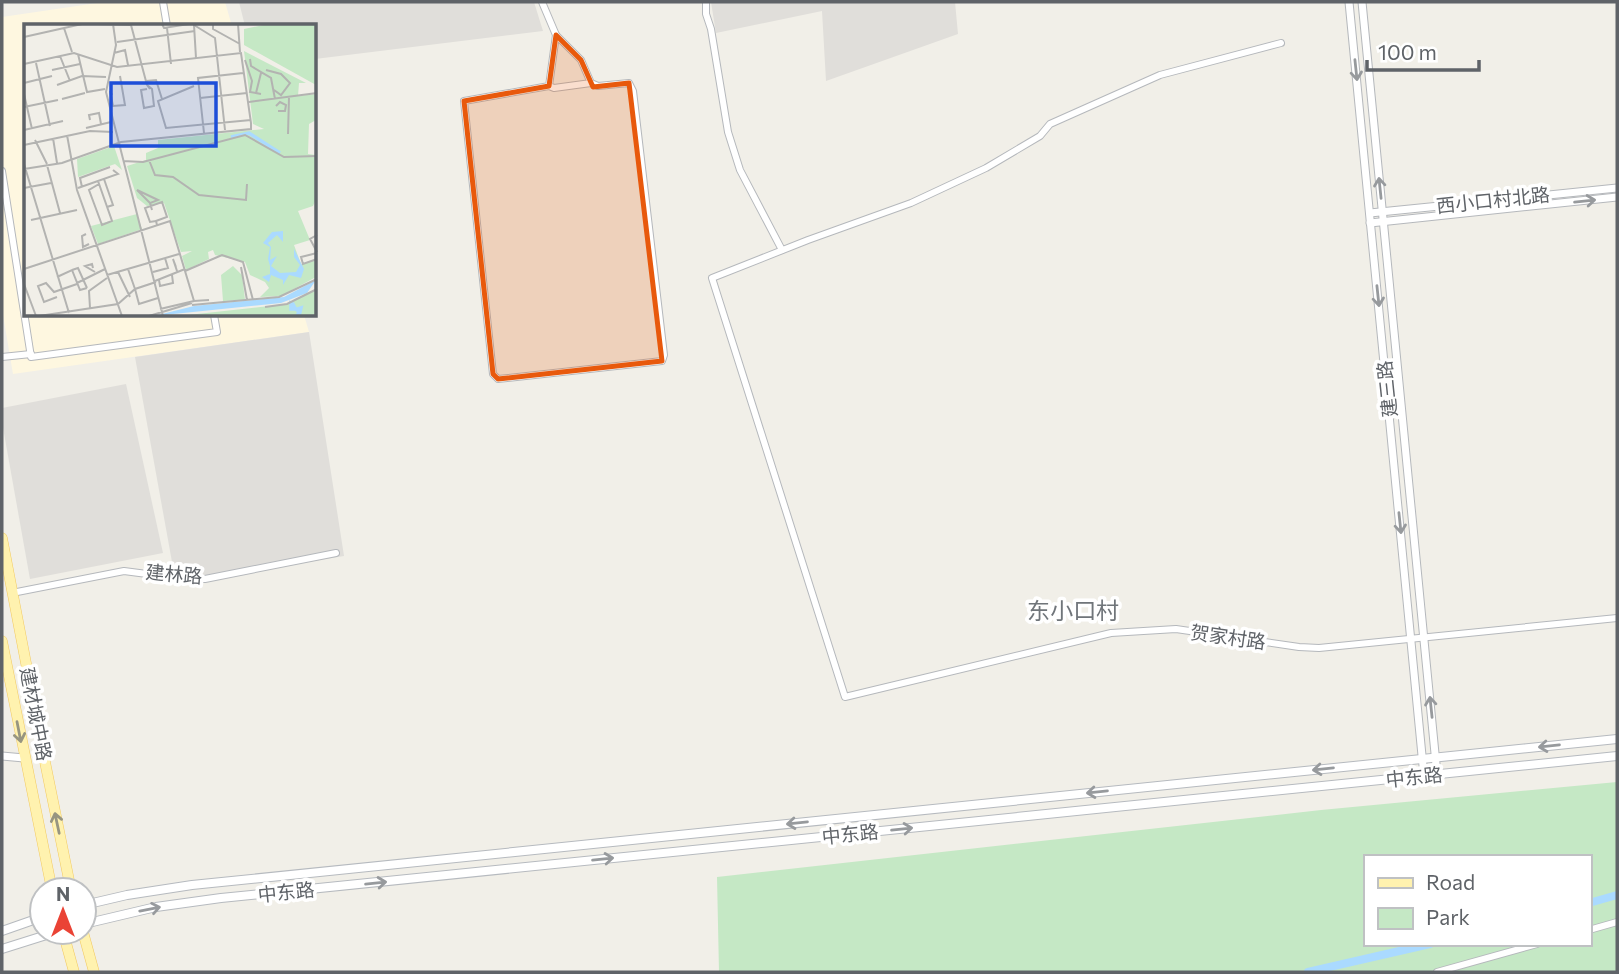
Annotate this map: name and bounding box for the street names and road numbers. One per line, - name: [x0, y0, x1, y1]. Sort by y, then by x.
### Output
- street label: 西小口村北路: [1435, 182, 1551, 217]
- street label: 建三路: [1372, 359, 1401, 419]
- street label: 建林路: [145, 560, 203, 587]
- street label: 贺家村路: [1189, 620, 1267, 653]
- street label: 建材城中路: [16, 665, 57, 763]
- street label: 中东路: [1384, 762, 1444, 791]
- street label: 中东路: [820, 819, 880, 848]
- street label: 中东路: [256, 877, 316, 906]

